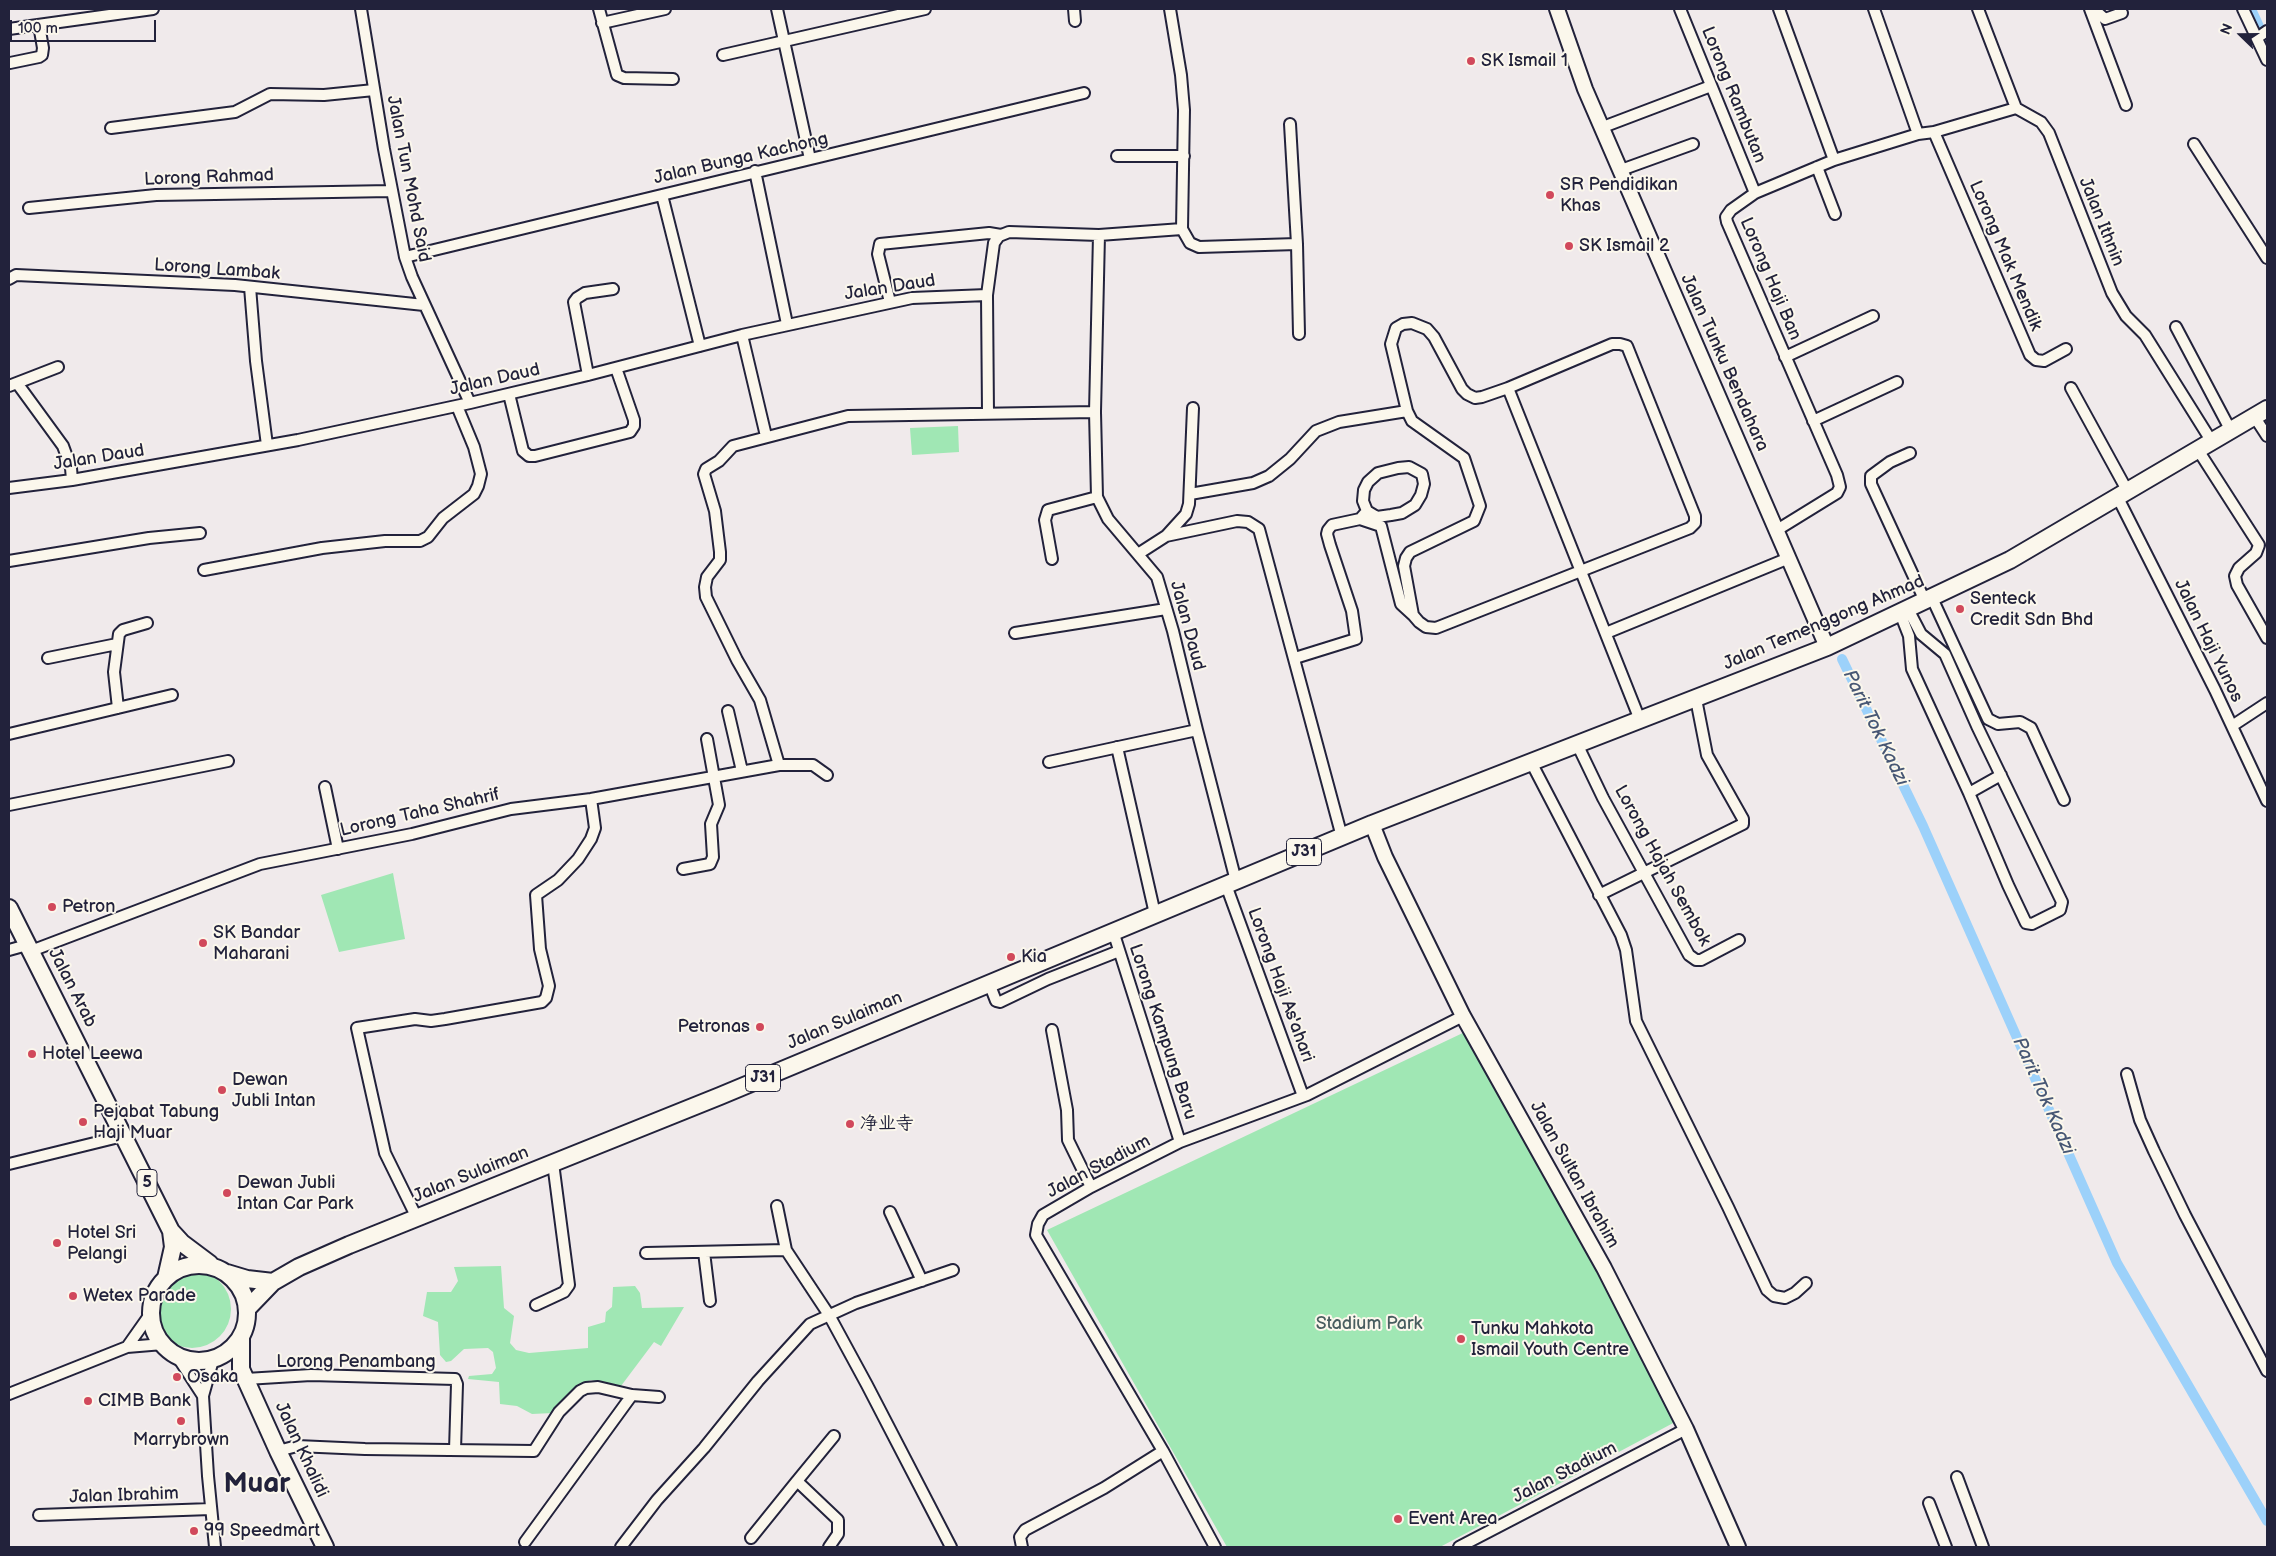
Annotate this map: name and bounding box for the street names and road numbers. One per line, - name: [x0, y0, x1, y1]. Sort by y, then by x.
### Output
- street label: Lorong Rambutan: [1696, 24, 1770, 166]
- street label: Jalan Tun Mohd Said: [381, 94, 435, 264]
- street label: Jalan Bunga Kachong: [652, 128, 830, 190]
- street label: Lorong Rahmad: [144, 165, 274, 191]
- street label: Jalan Ithnin: [2073, 174, 2129, 270]
- street label: Lorong Mak Mendik: [1964, 178, 2046, 334]
- street label: Lorong Haji Ban: [1734, 214, 1806, 344]
- street label: Lorong Lambak: [153, 255, 281, 285]
- street label: Jalan Daud: [843, 270, 937, 306]
- street label: Jalan Tunku Bendahara: [1675, 271, 1773, 455]
- street label: Jalan Daud: [448, 359, 542, 401]
- street label: Jalan Daud: [52, 440, 146, 476]
- street label: Jalan Temenggong Ahmad: [1720, 571, 1928, 675]
- street label: Jalan Haji Yunos: [2169, 576, 2247, 706]
- street label: Jalan Daud: [1165, 579, 1209, 673]
- street label: Lorong Hajah Sembok: [1609, 782, 1715, 950]
- street label: Lorong Taha Shahrif: [338, 784, 502, 842]
- road number: J31: [1286, 839, 1322, 866]
- street label: Lorong Haji As'ahari: [1242, 905, 1318, 1065]
- street label: Lorong Kampung Baru: [1123, 942, 1201, 1122]
- street label: Jalan Arab: [43, 945, 101, 1031]
- street label: Jalan Sulaiman: [784, 987, 906, 1055]
- road number: J31: [746, 1064, 780, 1092]
- street label: Jalan Sultan Ibrahim: [1525, 1098, 1623, 1252]
- street label: Jalan Stadium: [1044, 1131, 1154, 1203]
- street label: Jalan Sulaiman: [410, 1142, 532, 1208]
- road number: 5: [137, 1170, 157, 1196]
- street label: Lorong Penambang: [276, 1351, 436, 1373]
- street label: Jalan Khalidi: [269, 1399, 333, 1501]
- street label: Jalan Stadium: [1509, 1438, 1621, 1508]
- street label: Jalan Ibrahim: [69, 1483, 179, 1509]

